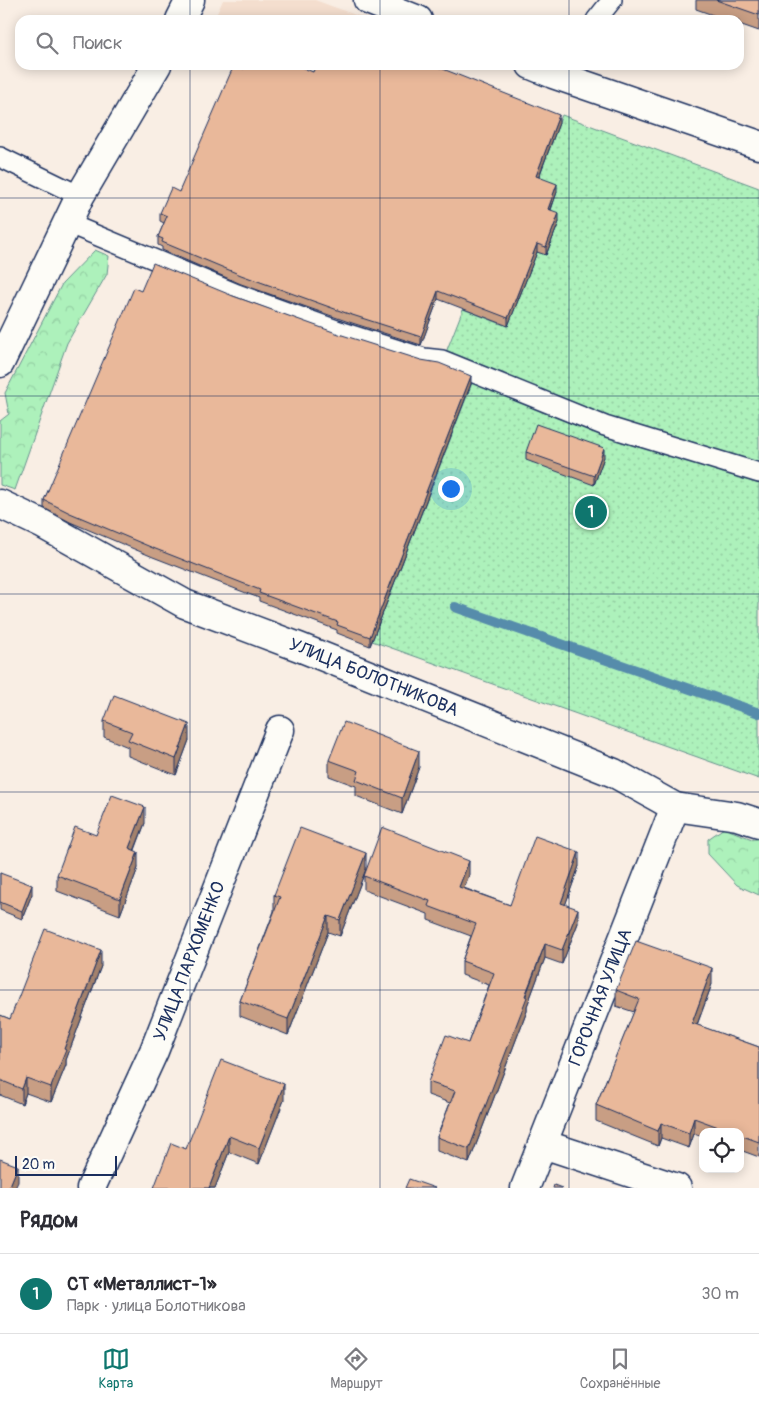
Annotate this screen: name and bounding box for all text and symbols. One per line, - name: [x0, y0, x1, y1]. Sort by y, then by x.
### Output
- search box: [15, 15, 744, 70]
- icon: search: [33, 29, 61, 57]
- text: Поиск: [73, 31, 123, 55]
- your location: [438, 476, 464, 502]
- pin: 1: [575, 493, 607, 531]
- street label: УЛИЦА БОЛОТНИКОВА: [286, 633, 462, 722]
- street label: УЛИЦА ПАРХОМЕНКО: [148, 878, 230, 1044]
- street label: ГОРОЧНАЯ УЛИЦА: [564, 925, 637, 1069]
- map controls: [699, 1128, 744, 1173]
- button: locate: [699, 1128, 744, 1173]
- scale bar: [15, 1153, 118, 1176]
- text: 20 m: [22, 1156, 55, 1173]
- text: Рядом: [20, 1207, 78, 1234]
- text: СТ «Металлист-1»: [67, 1272, 217, 1296]
- text: 1: [33, 1284, 39, 1304]
- text: 30 m: [701, 1284, 739, 1304]
- text: Парк · улица Болотникова: [67, 1296, 246, 1316]
- tab: Карта: [98, 1345, 133, 1392]
- tab: Маршрут: [330, 1345, 383, 1392]
- tab: Сохранённые: [580, 1345, 661, 1392]

